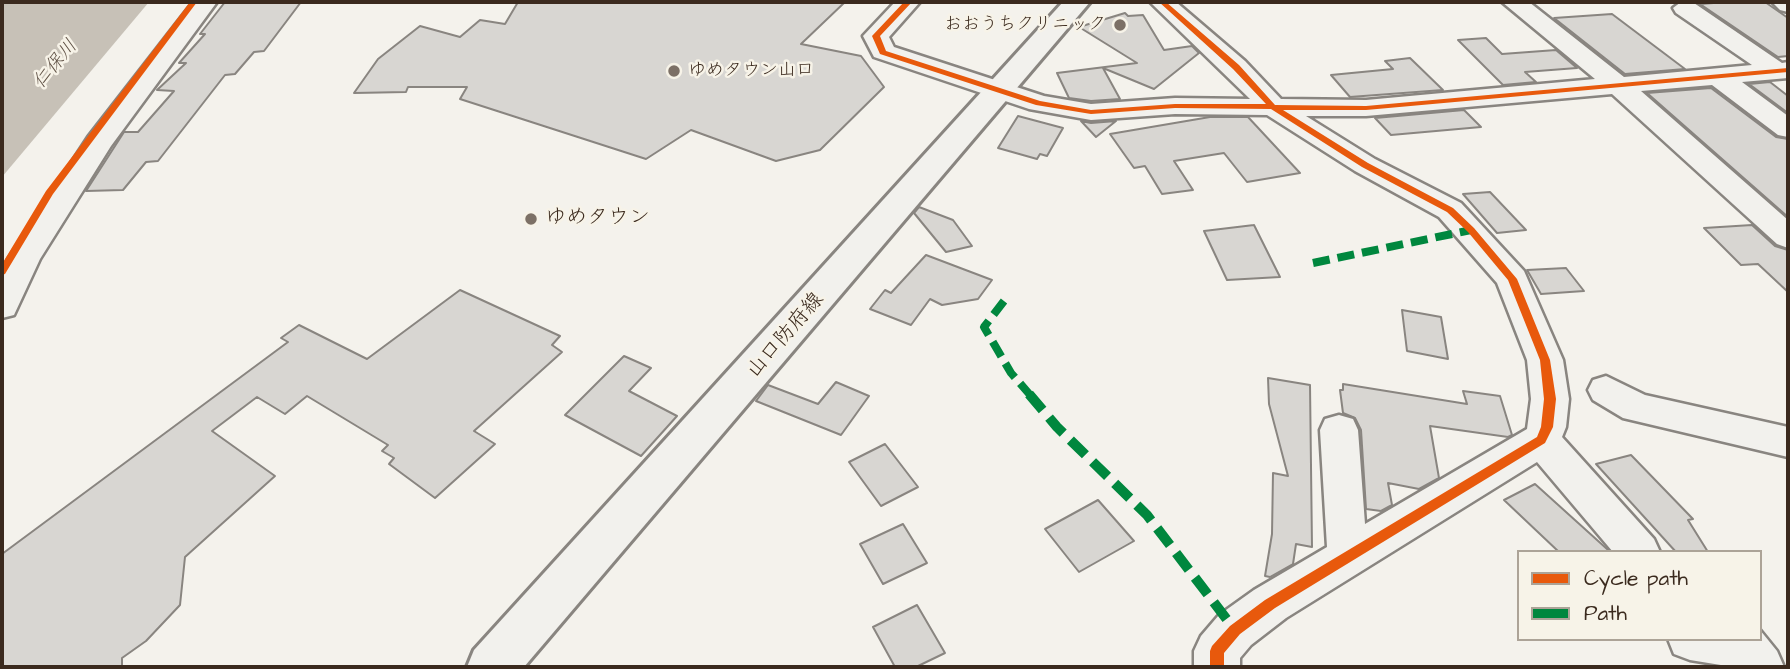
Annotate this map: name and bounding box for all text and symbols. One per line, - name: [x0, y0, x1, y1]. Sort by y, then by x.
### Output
- place label: おおうちクリニック: [944, 14, 1106, 36]
- marker: おおうちクリニック: [1112, 17, 1128, 33]
- water label: 仁保川: [29, 36, 83, 94]
- place label: ゆめタウン山口: [688, 60, 814, 82]
- marker: ゆめタウン山口: [666, 63, 682, 79]
- place label: ゆめタウン: [545, 206, 650, 232]
- marker: ゆめタウン: [523, 211, 539, 227]
- street label: 山口防府線: [742, 288, 830, 384]
- legend: [1517, 550, 1762, 641]
- text: Cycle path: [1584, 564, 1688, 593]
- text: Path: [1584, 599, 1627, 628]

